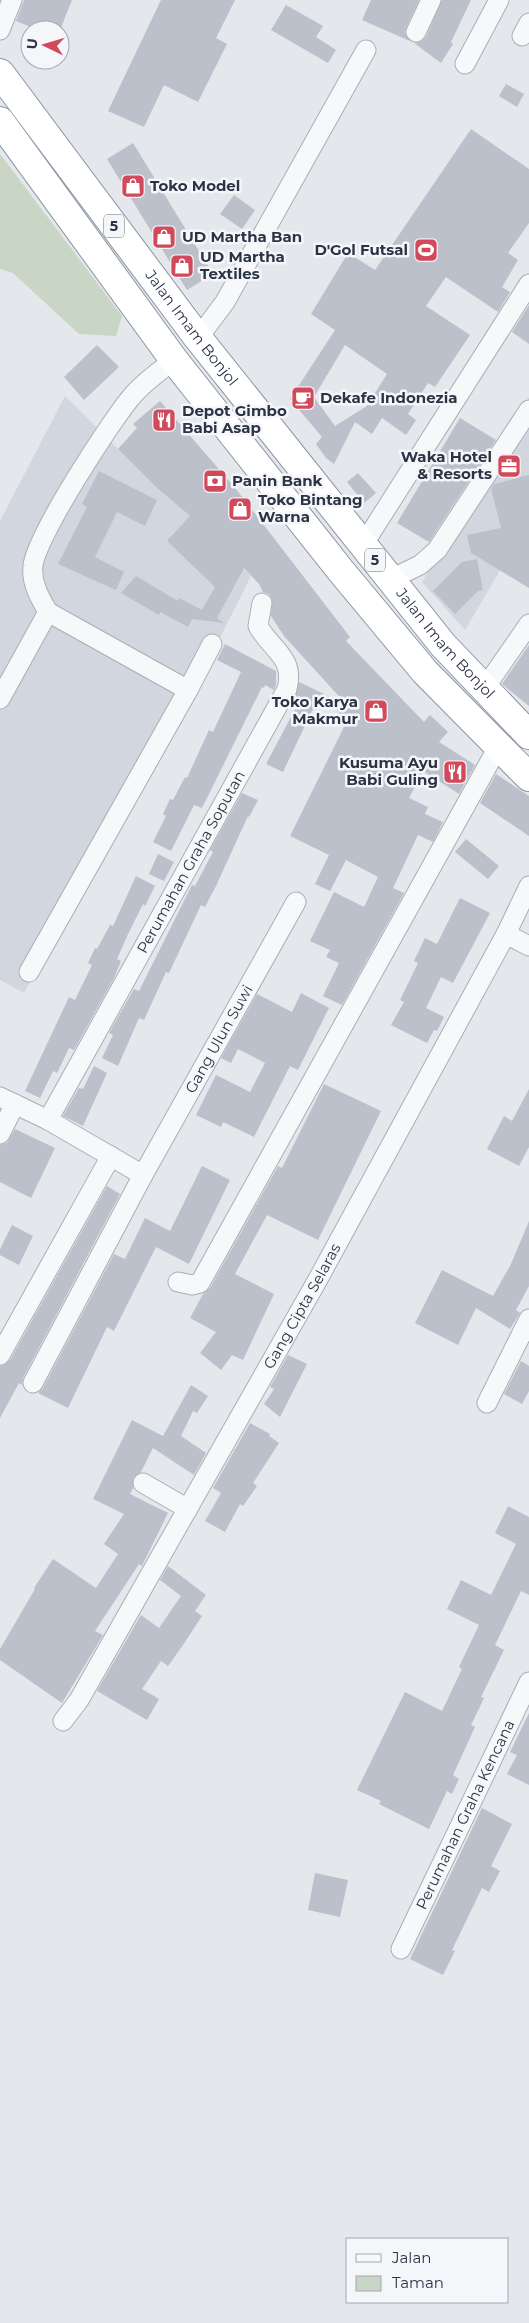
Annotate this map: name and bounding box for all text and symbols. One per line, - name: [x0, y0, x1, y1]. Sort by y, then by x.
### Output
- north arrow: [20, 20, 70, 70]
- text: U: [23, 38, 41, 50]
- shop icon: Toko Model: [120, 173, 146, 199]
- place label: Toko Model: [150, 176, 240, 195]
- road number: 5: [104, 215, 124, 238]
- shop icon: UD Martha Ban: [151, 224, 177, 250]
- place label: UD Martha Ban: [182, 227, 302, 246]
- sports icon: D'Gol Futsal: [413, 237, 439, 263]
- place label: D'Gol Futsal: [315, 240, 408, 259]
- place label: UD Martha Textiles: [200, 247, 285, 283]
- shop icon: UD Martha Textiles: [169, 253, 195, 279]
- street label: Jalan Imam Bonjol: [141, 265, 242, 389]
- cafe icon: Dekafe Indonezia: [290, 385, 316, 411]
- place label: Dekafe Indonezia: [320, 388, 457, 407]
- place label: Depot Gimbo Babi Asap: [182, 401, 287, 437]
- restaurant icon: Depot Gimbo Babi Asap: [151, 407, 177, 433]
- place label: Waka Hotel & Resorts: [401, 447, 492, 483]
- office icon: Waka Hotel & Resorts: [496, 453, 522, 479]
- bank icon: Panin Bank: [202, 468, 228, 494]
- place label: Panin Bank: [232, 471, 323, 490]
- place label: Toko Bintang Warna: [258, 490, 363, 526]
- shop icon: Toko Bintang Warna: [227, 496, 253, 522]
- road number: 5: [365, 548, 385, 572]
- street label: Jalan Imam Bonjol: [392, 583, 499, 702]
- place label: Toko Karya Makmur: [272, 692, 359, 728]
- shop icon: Toko Karya Makmur: [363, 698, 389, 724]
- place label: Kusuma Ayu Babi Guling: [339, 753, 438, 789]
- restaurant icon: Kusuma Ayu Babi Guling: [442, 759, 468, 785]
- street label: Perumahan Graha Soputan: [132, 767, 249, 957]
- street label: Gang Ulun Suwi: [181, 981, 257, 1097]
- street label: Gang Cipta Selaras: [259, 1240, 345, 1372]
- street label: Perumahan Graha Kencana: [411, 1716, 519, 1912]
- legend: [346, 2238, 509, 2303]
- text: Jalan: [391, 2248, 431, 2267]
- text: Taman: [392, 2273, 444, 2292]

